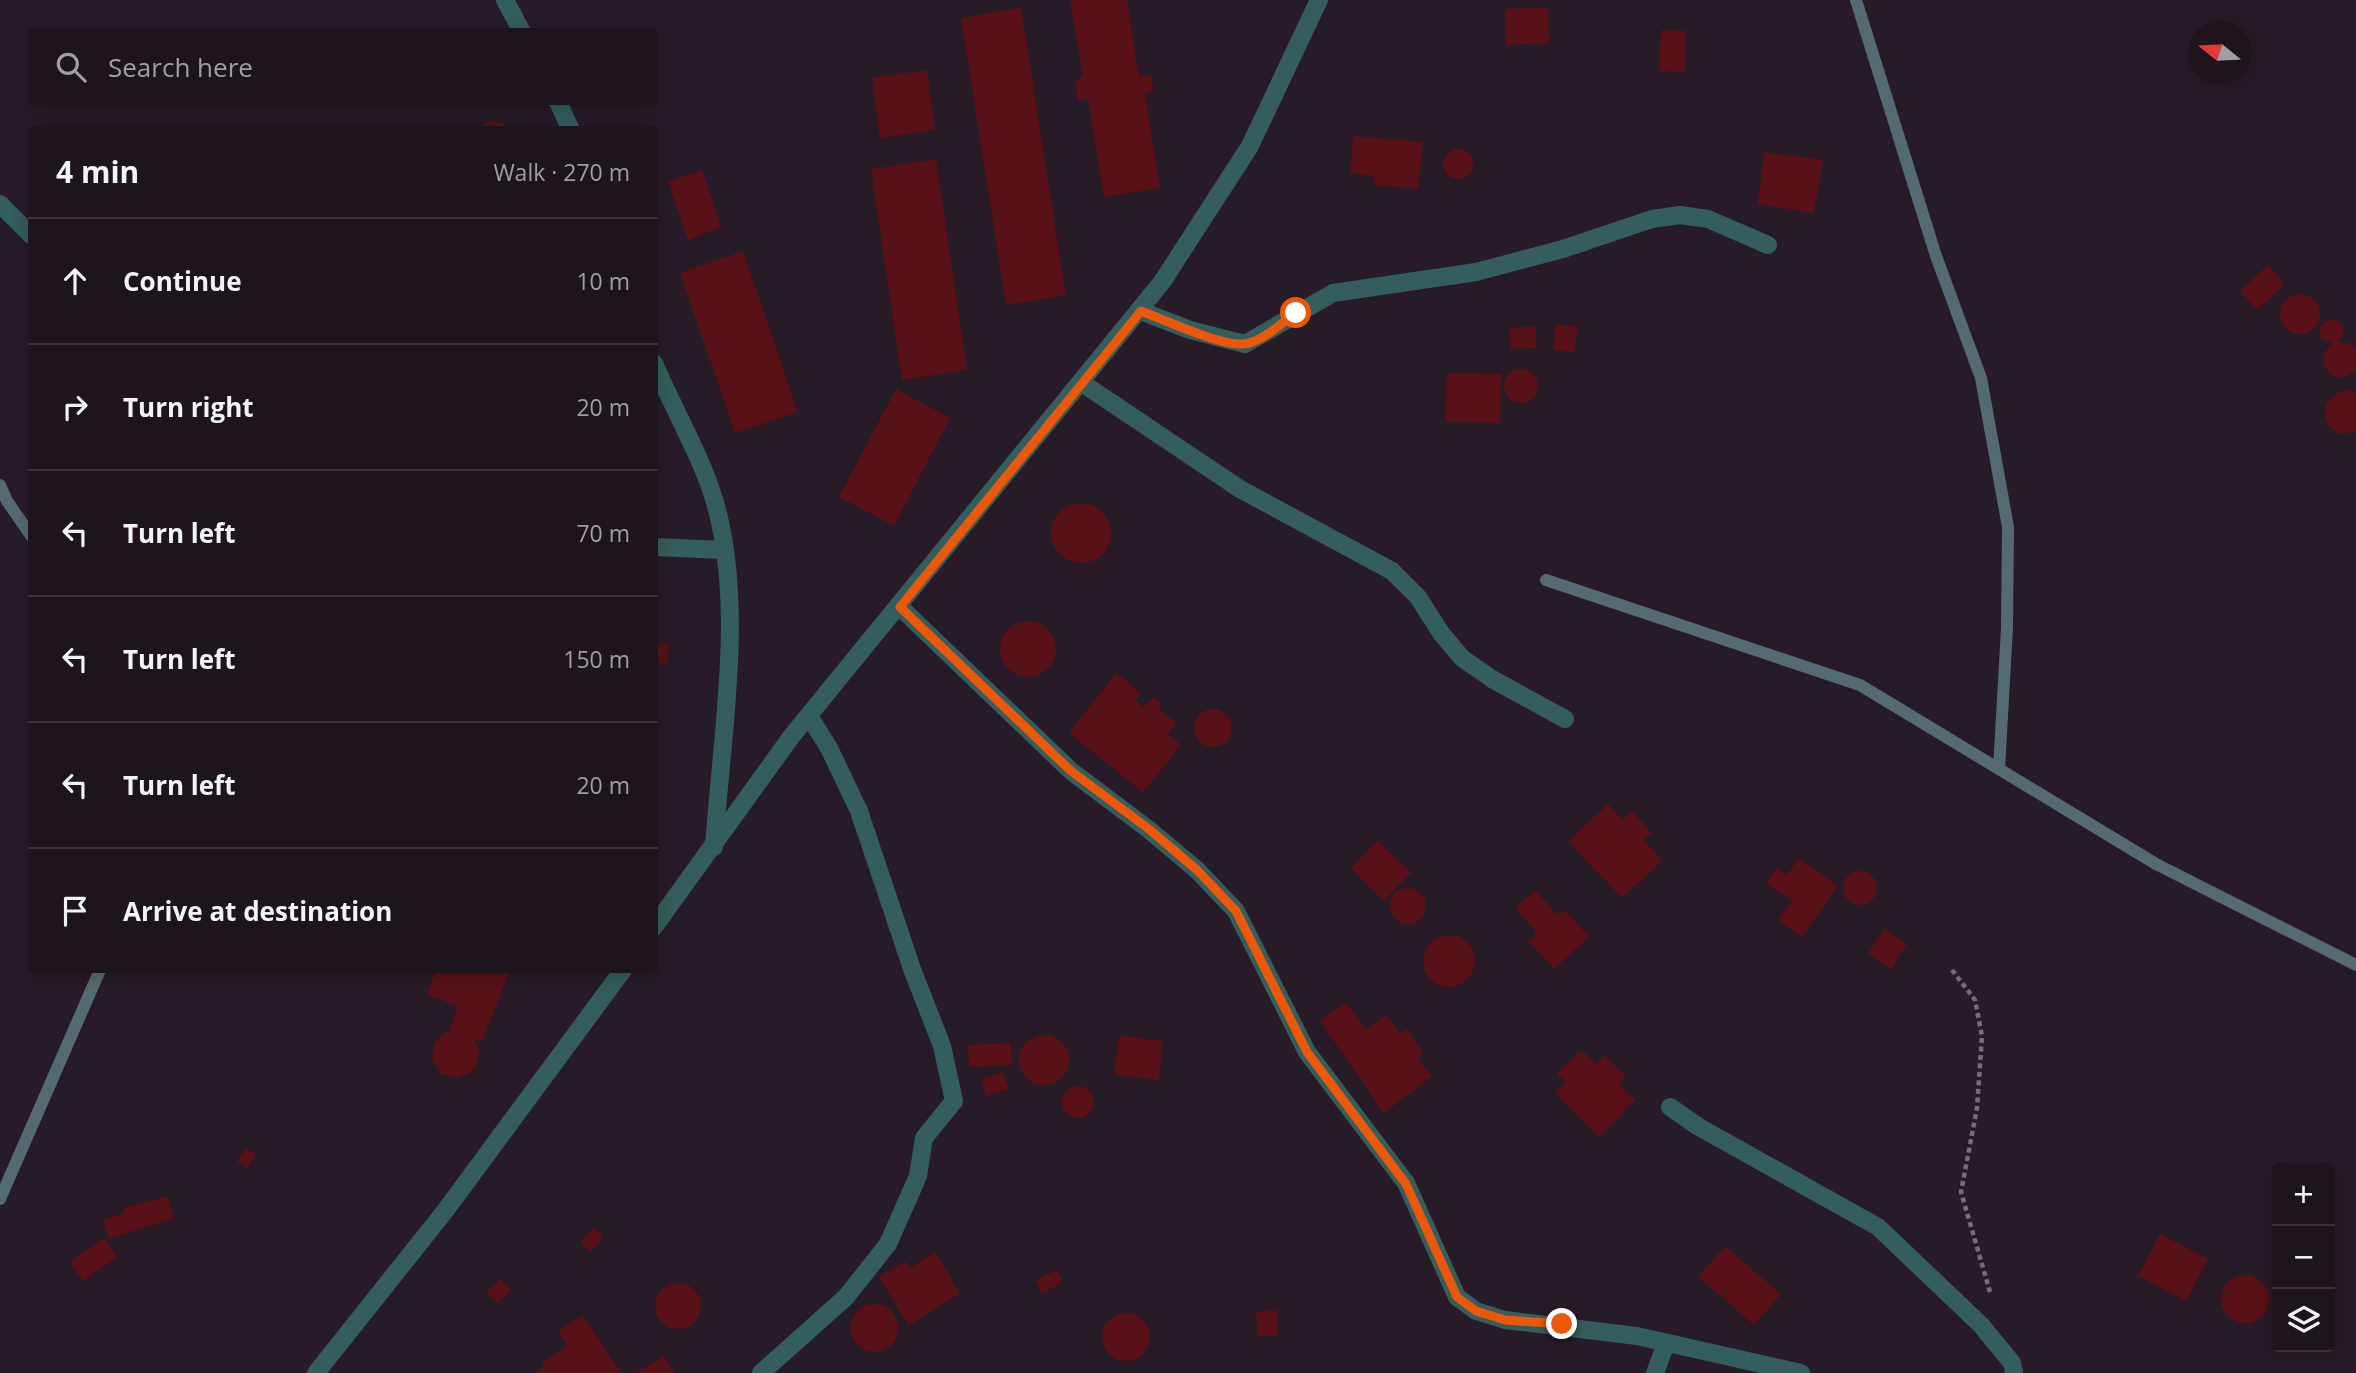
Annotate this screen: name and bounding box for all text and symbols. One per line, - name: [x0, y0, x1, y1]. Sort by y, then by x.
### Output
- north arrow: [2188, 21, 2251, 84]
- search box: [28, 28, 658, 105]
- icon: search: [52, 48, 90, 86]
- text: Search here: [108, 49, 253, 85]
- text: 4 min: [56, 151, 139, 192]
- text: Walk · 270 m: [493, 156, 630, 188]
- icon: ahead: [56, 262, 94, 300]
- text: Continue: [123, 263, 242, 299]
- text: 10 m: [576, 265, 630, 297]
- route start: [1280, 297, 1311, 328]
- icon: right: [56, 388, 94, 426]
- text: Turn right: [123, 389, 254, 425]
- text: 20 m: [576, 391, 630, 423]
- icon: left: [56, 514, 94, 552]
- text: Turn left: [123, 515, 235, 551]
- text: 70 m: [576, 517, 630, 549]
- icon: left: [56, 640, 94, 678]
- text: Turn left: [123, 641, 235, 677]
- text: 150 m: [563, 643, 630, 675]
- icon: left: [56, 766, 94, 804]
- text: Turn left: [123, 767, 235, 803]
- text: 20 m: [576, 769, 630, 801]
- icon: arrive: [56, 892, 94, 930]
- text: Arrive at destination: [123, 893, 392, 929]
- map controls: [2272, 1163, 2335, 1352]
- button: +: [2272, 1163, 2335, 1226]
- button: −: [2272, 1226, 2335, 1289]
- button: layers: [2272, 1289, 2335, 1352]
- route end: [1546, 1308, 1577, 1339]

